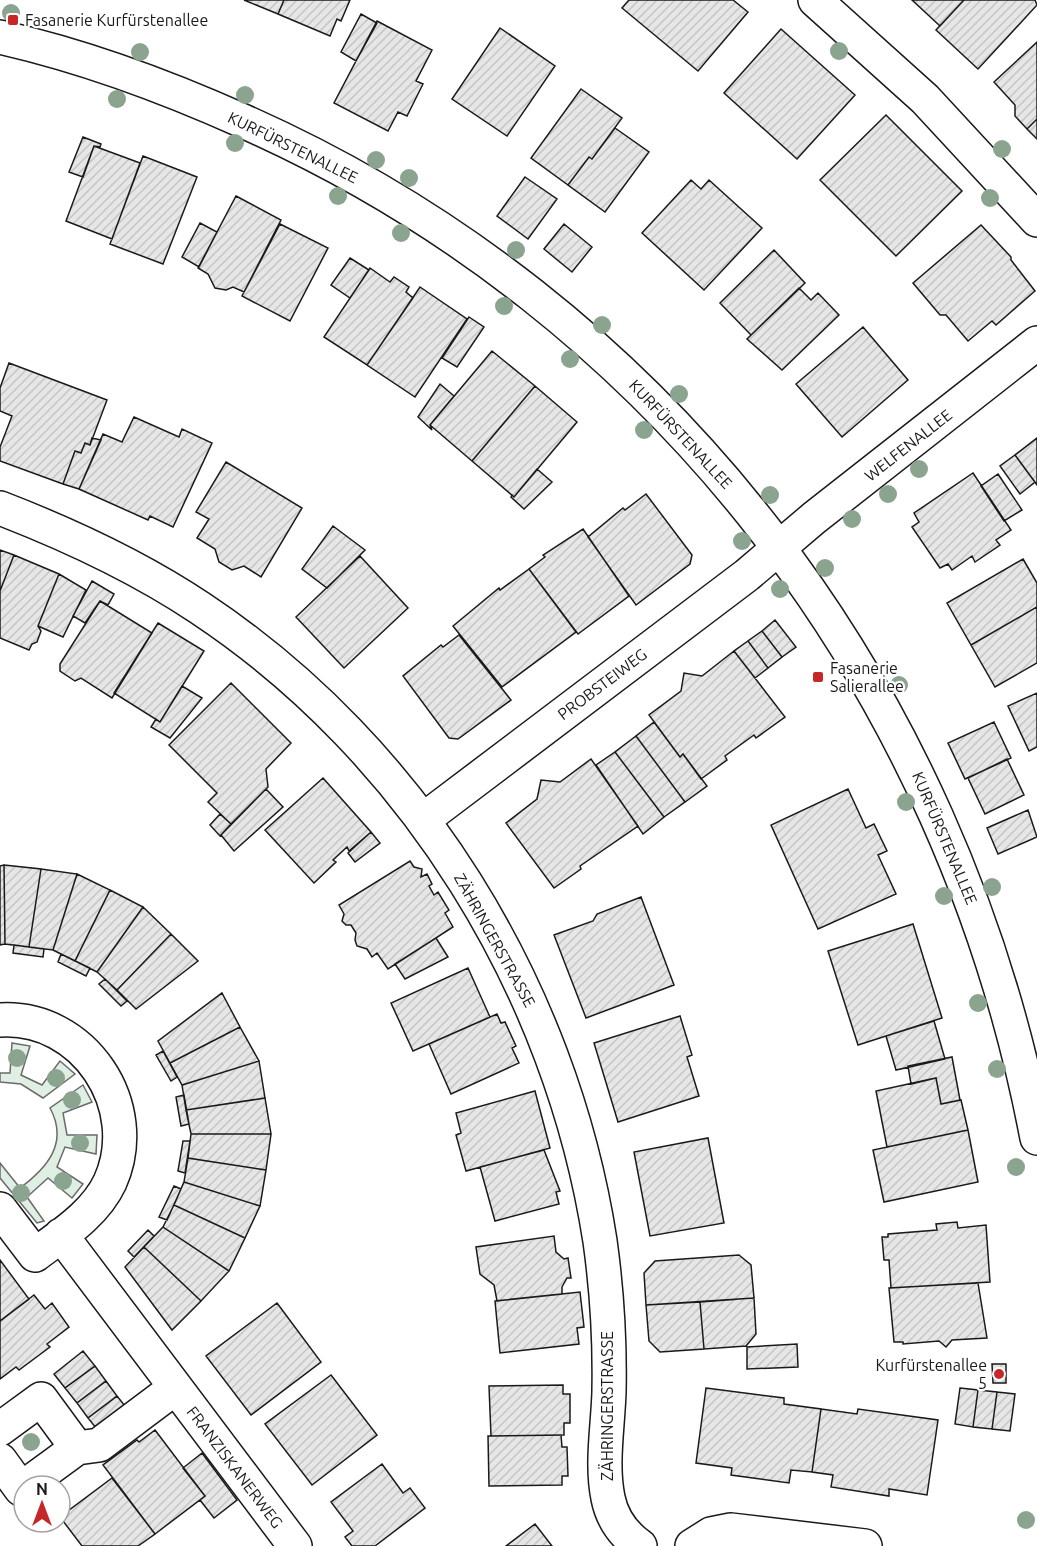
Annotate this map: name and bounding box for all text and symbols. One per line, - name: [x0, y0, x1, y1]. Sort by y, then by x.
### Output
- place label: Fasanerie Kurfürstenallee: [25, 11, 208, 29]
- marker: Fasanerie Kurfürstenallee: [6, 13, 20, 27]
- street label: KURFÜRSTENALLEE: [225, 108, 361, 186]
- street label: KURFÜRSTENALLEE: [626, 376, 736, 492]
- street label: WELFENALLEE: [861, 405, 955, 485]
- street label: PROBSTEIWEG: [554, 645, 650, 723]
- place label: Fasanerie Salierallee: [830, 659, 904, 695]
- marker: Fasanerie Salierallee: [811, 670, 825, 684]
- street label: KURFÜRSTENALLEE: [909, 769, 981, 907]
- street label: ZÄHRINGERSTRASSE: [451, 870, 539, 1010]
- street label: ZÄHRINGERSTRASSE: [598, 1331, 616, 1481]
- place label: Kurfürstenallee 5: [875, 1356, 987, 1392]
- marker: Kurfürstenallee 5: [992, 1367, 1006, 1381]
- street label: FRANZISKANERWEG: [183, 1403, 287, 1531]
- north arrow: [12, 1474, 72, 1534]
- text: N: [36, 1480, 48, 1498]

